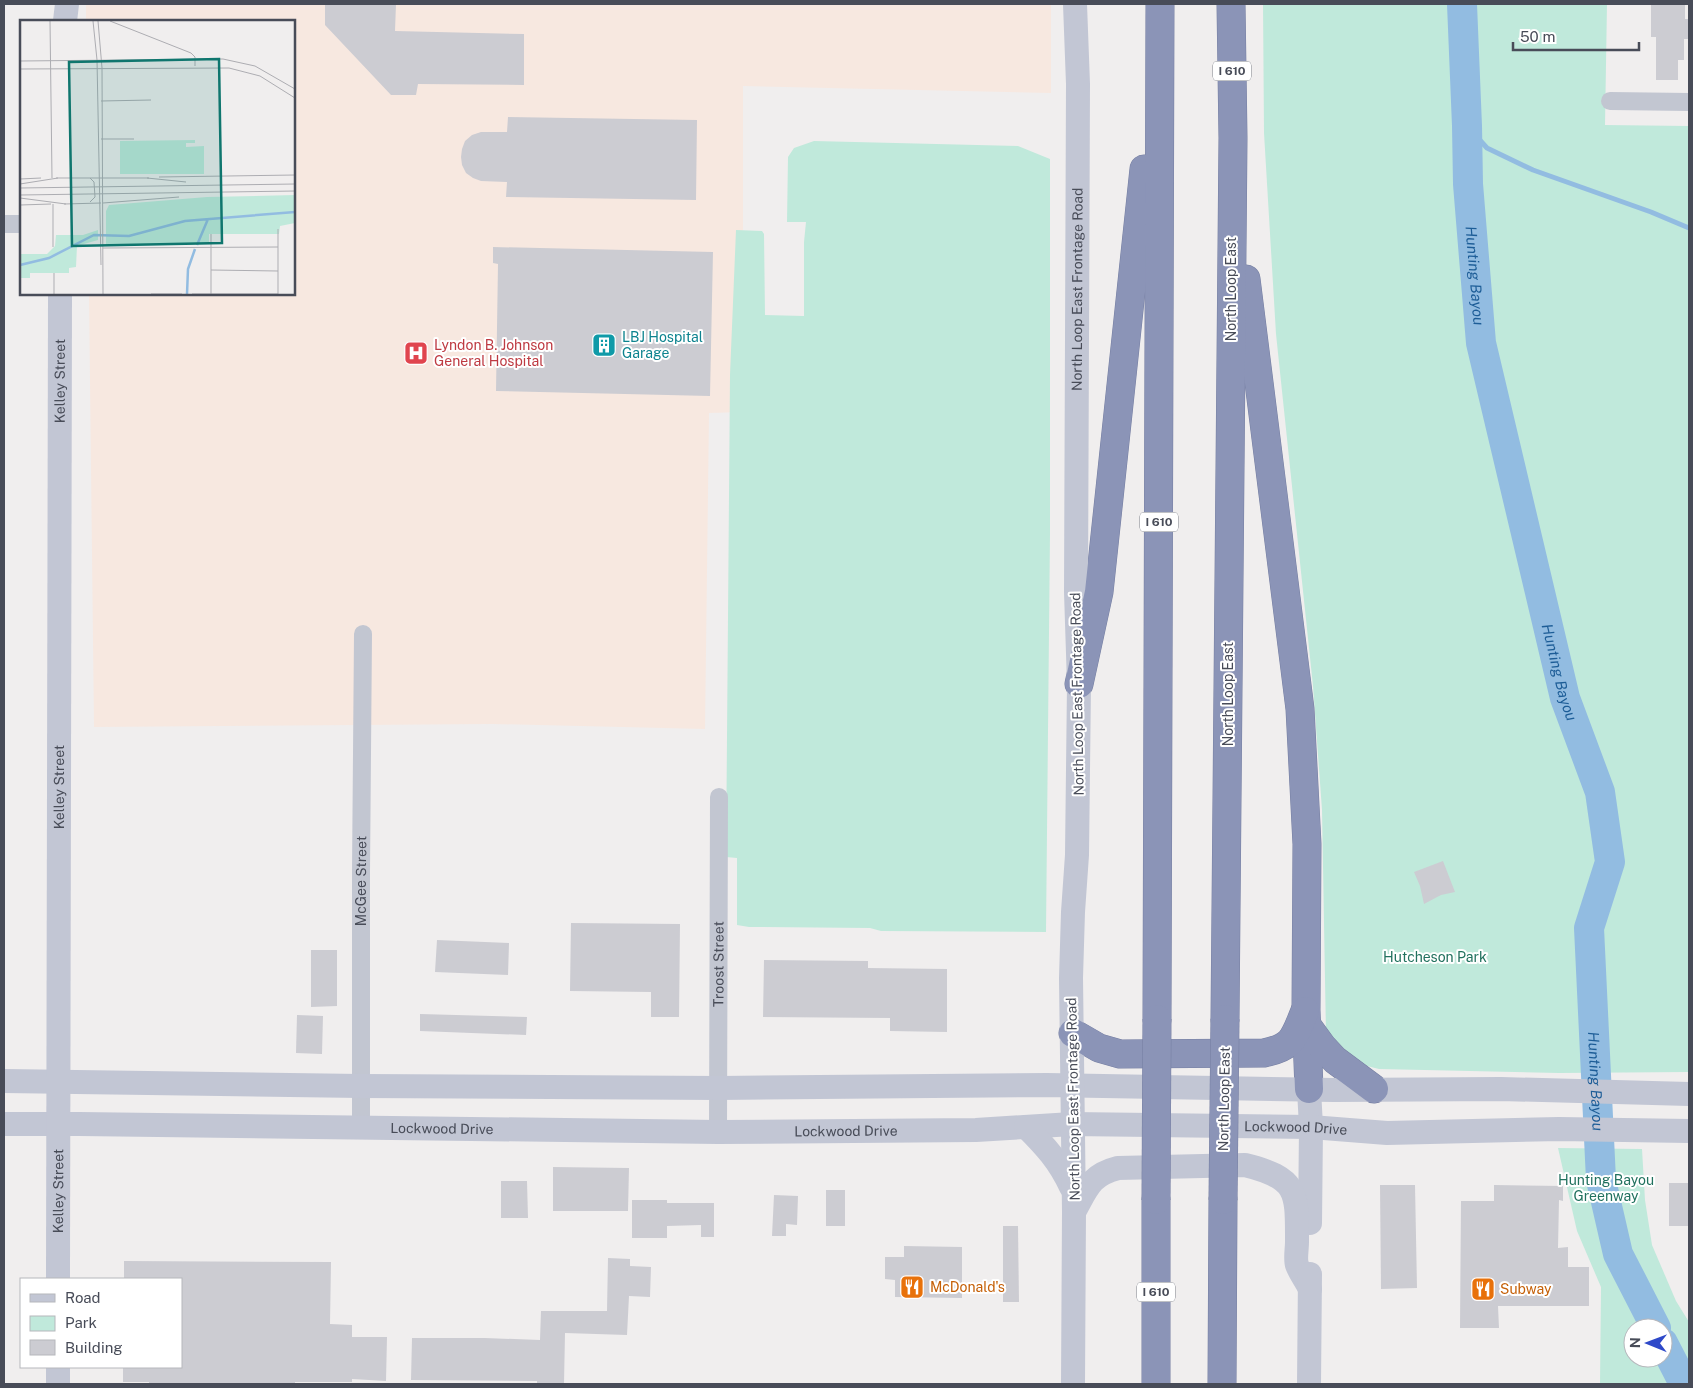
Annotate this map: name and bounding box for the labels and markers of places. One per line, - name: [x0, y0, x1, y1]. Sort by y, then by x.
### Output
- place label: LBJ Hospital Garage: [622, 329, 703, 361]
- building icon: LBJ Hospital Garage: [591, 332, 617, 358]
- place label: Lyndon B. Johnson General Hospital: [434, 337, 553, 369]
- hospital icon: Lyndon B. Johnson General Hospital: [403, 340, 429, 366]
- restaurant icon: McDonald's: [899, 1274, 925, 1300]
- restaurant icon: Subway: [1470, 1276, 1496, 1302]
- place label: McDonald's: [930, 1279, 1005, 1295]
- place label: Subway: [1500, 1281, 1552, 1297]

